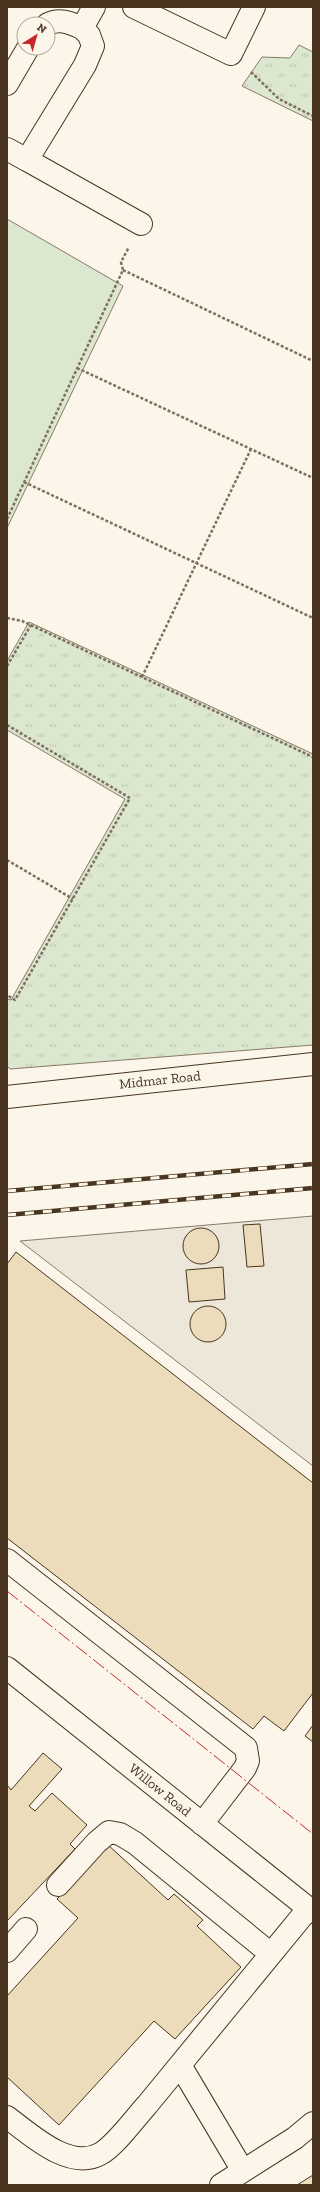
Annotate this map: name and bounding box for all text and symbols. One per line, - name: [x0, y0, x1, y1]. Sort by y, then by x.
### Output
- north arrow: [16, 16, 56, 56]
- text: N: [34, 21, 49, 37]
- street label: Midmar Road: [118, 1067, 202, 1093]
- street label: Willow Road: [126, 1760, 195, 1820]

